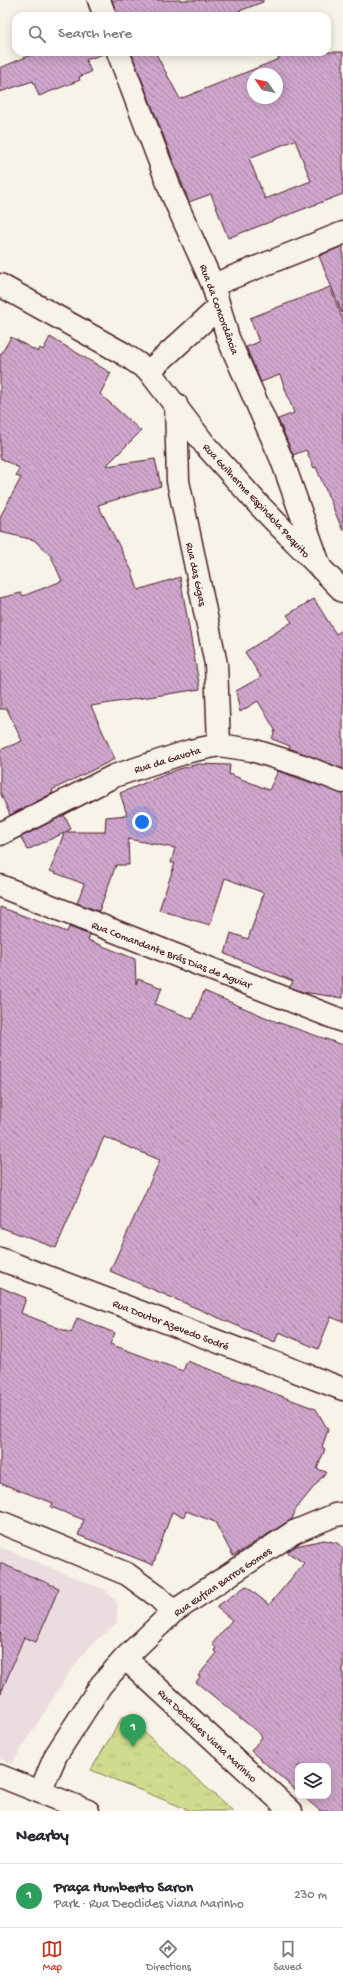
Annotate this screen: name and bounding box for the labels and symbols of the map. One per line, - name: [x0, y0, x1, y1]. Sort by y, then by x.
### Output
- north arrow: [247, 68, 283, 104]
- street label: Rua da Concordância: [196, 263, 240, 357]
- street label: Rua Guilherme Espindola Pequito: [200, 442, 312, 561]
- street label: Rua das Gigas: [182, 542, 208, 608]
- street label: Rua da Gavota: [133, 745, 203, 777]
- your location: [132, 812, 152, 832]
- street label: Rua Comandante Brás Dias de Aguiar: [89, 920, 254, 992]
- street label: Rua Doutor Azevedo Sodré: [110, 1298, 230, 1354]
- street label: Rua Eufran Barros Gomes: [172, 1544, 275, 1620]
- street label: Rua Deoclides Viana Marinho: [155, 1687, 259, 1786]
- pin: 1: [120, 1714, 146, 1747]

